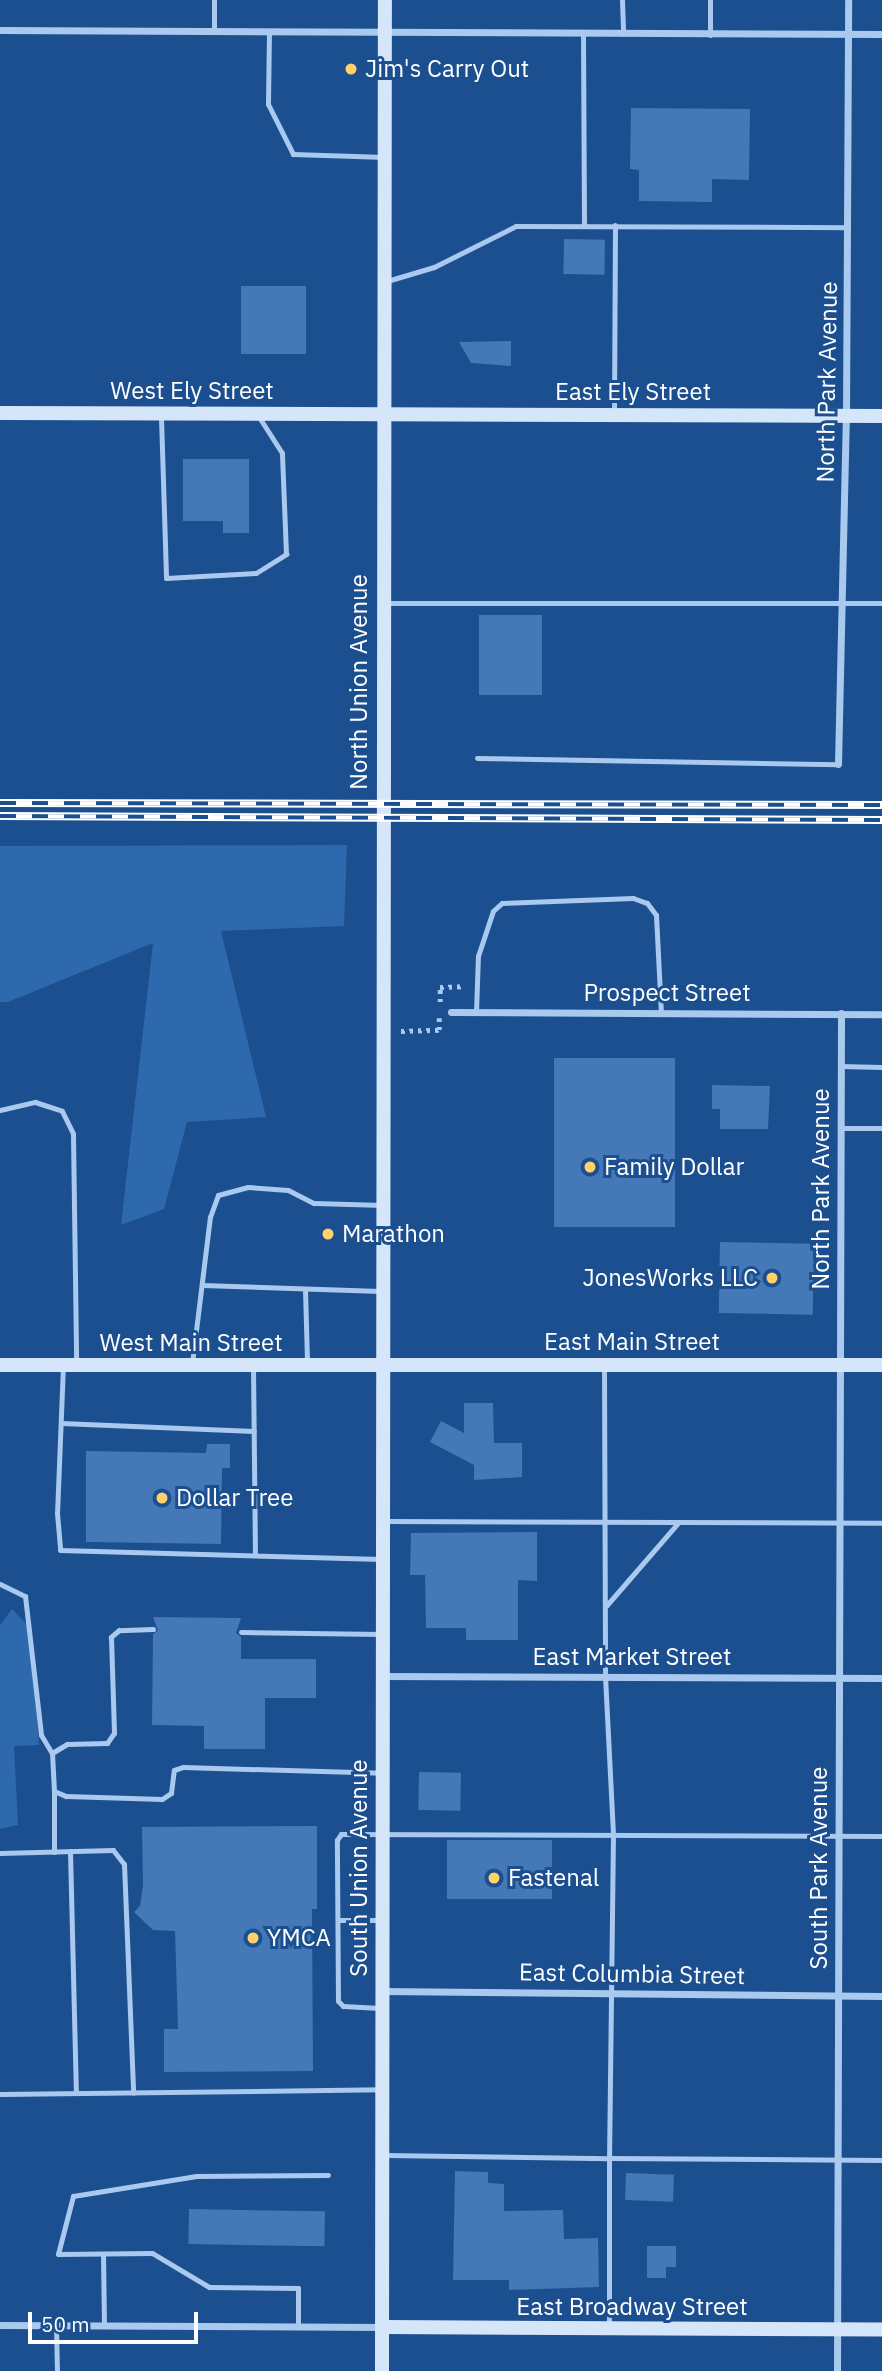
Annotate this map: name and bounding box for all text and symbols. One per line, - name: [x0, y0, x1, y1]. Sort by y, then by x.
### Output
- place label: Jim's Carry Out: [365, 55, 529, 83]
- marker: Jim's Carry Out: [343, 61, 359, 77]
- street label: North Park Avenue: [811, 281, 843, 483]
- street label: West Ely Street: [110, 377, 274, 405]
- street label: East Ely Street: [555, 378, 711, 406]
- street label: North Union Avenue: [345, 574, 373, 790]
- street label: Prospect Street: [583, 979, 751, 1007]
- street label: North Park Avenue: [807, 1088, 835, 1290]
- place label: Family Dollar: [604, 1153, 744, 1181]
- marker: Family Dollar: [582, 1159, 598, 1175]
- place label: Marathon: [342, 1220, 445, 1248]
- marker: Marathon: [320, 1226, 336, 1242]
- place label: JonesWorks LLC: [583, 1264, 758, 1292]
- marker: JonesWorks LLC: [764, 1270, 780, 1286]
- street label: East Main Street: [544, 1328, 720, 1356]
- street label: West Main Street: [99, 1329, 283, 1357]
- place label: Dollar Tree: [176, 1484, 293, 1512]
- marker: Dollar Tree: [154, 1490, 170, 1506]
- street label: East Market Street: [533, 1643, 731, 1671]
- street label: South Union Avenue: [345, 1759, 373, 1977]
- street label: South Park Avenue: [805, 1766, 833, 1970]
- place label: Fastenal: [508, 1864, 599, 1892]
- marker: Fastenal: [486, 1870, 502, 1886]
- place label: YMCA: [267, 1924, 331, 1952]
- marker: YMCA: [245, 1930, 261, 1946]
- street label: East Columbia Street: [519, 1958, 745, 1990]
- street label: East Broadway Street: [516, 2293, 748, 2321]
- scale bar: [32, 2298, 201, 2342]
- text: 50 m: [41, 2310, 90, 2338]

